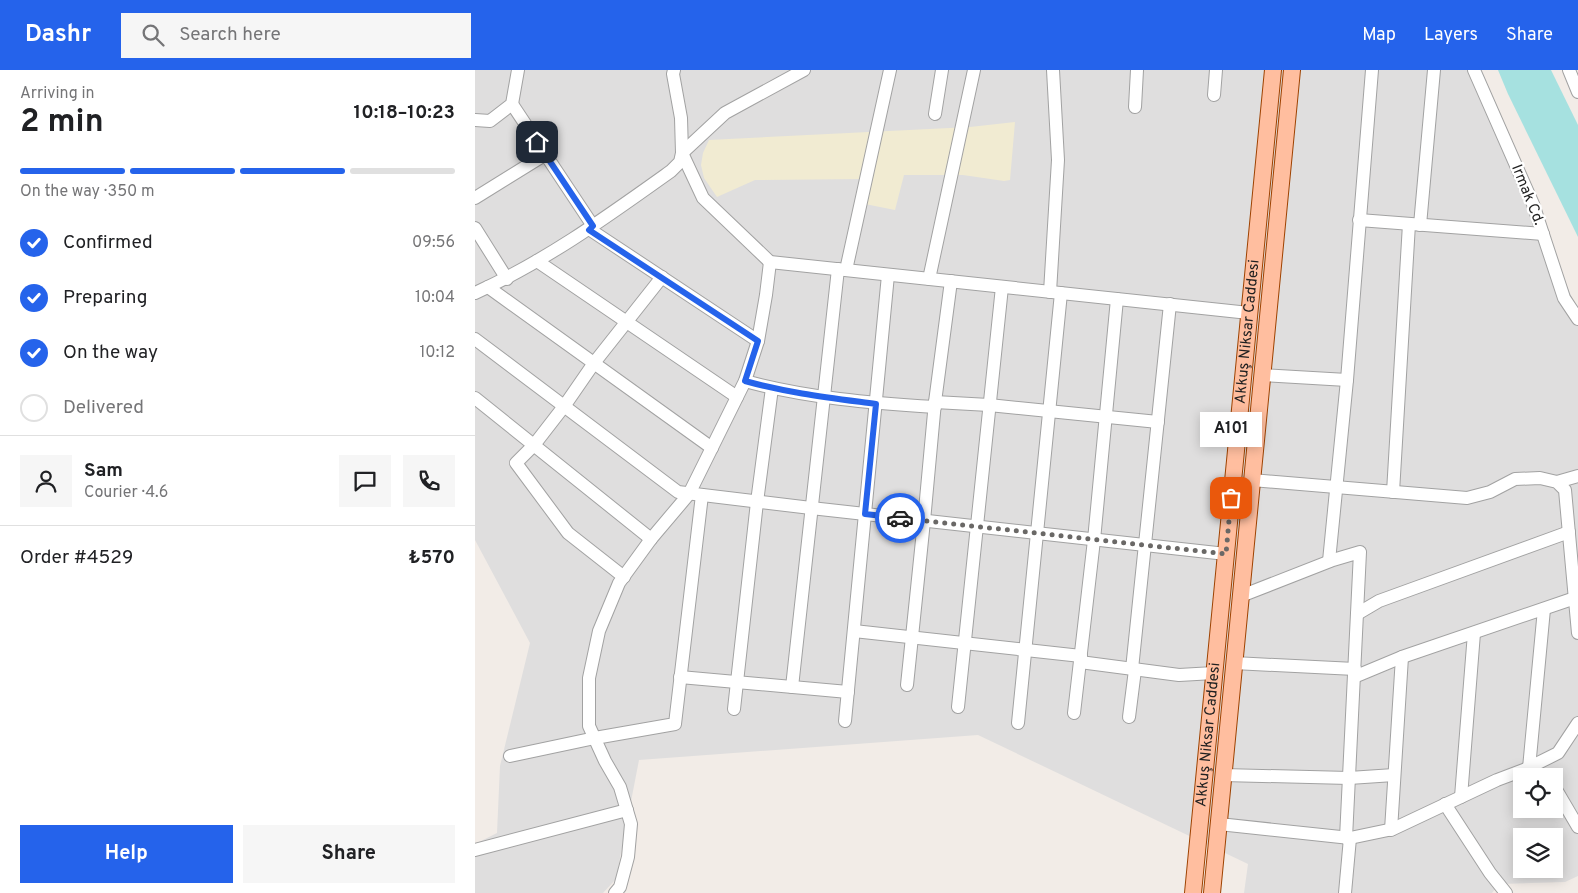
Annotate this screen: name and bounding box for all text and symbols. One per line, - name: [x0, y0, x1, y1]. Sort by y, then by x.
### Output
- search box: [121, 13, 471, 58]
- text: Dashr: [25, 20, 91, 50]
- icon: search: [139, 21, 167, 49]
- text: Search here: [179, 23, 281, 47]
- text: Map: [1362, 24, 1396, 47]
- text: Layers: [1424, 24, 1478, 47]
- text: Share: [1506, 24, 1553, 47]
- text: Arriving in: [20, 84, 95, 104]
- text: 10:18–10:23: [354, 101, 455, 125]
- text: 2 min: [20, 103, 104, 143]
- pin: [516, 121, 558, 163]
- icon: home: [523, 128, 551, 156]
- street label: Irmak Cd.: [1506, 162, 1548, 228]
- text: On the way · 350 m: [20, 182, 155, 202]
- icon: check: [20, 229, 48, 257]
- text: Confirmed: [63, 231, 153, 255]
- text: 09:56: [412, 233, 455, 253]
- street label: Akkuş Niksar Caddesi: [1231, 259, 1264, 405]
- icon: check: [20, 284, 48, 312]
- text: Preparing: [63, 286, 147, 310]
- text: 10:04: [415, 288, 455, 308]
- icon: check: [20, 339, 48, 367]
- text: On the way: [63, 341, 158, 365]
- text: 10:12: [419, 343, 455, 363]
- text: Delivered: [63, 396, 144, 420]
- callout: A101: [1200, 413, 1262, 448]
- text: A101: [1214, 419, 1248, 439]
- button: person: [20, 455, 72, 507]
- button: chat: [339, 455, 391, 507]
- button: phone: [403, 455, 455, 507]
- text: Sam: [84, 459, 123, 483]
- pin: [1210, 477, 1252, 519]
- text: Courier · 4.6: [84, 483, 168, 503]
- icon: bag: [1217, 484, 1245, 512]
- courier: [875, 493, 925, 543]
- icon: car: [886, 504, 914, 532]
- text: Order #4529: [20, 546, 133, 570]
- text: ₺570: [408, 546, 455, 570]
- street label: Akkuş Niksar Caddesi: [1192, 662, 1225, 808]
- map controls: [1513, 768, 1563, 878]
- button: locate: [1513, 768, 1563, 818]
- button: Help: [20, 825, 233, 883]
- button: Share: [243, 825, 455, 883]
- button: layers: [1513, 828, 1563, 878]

